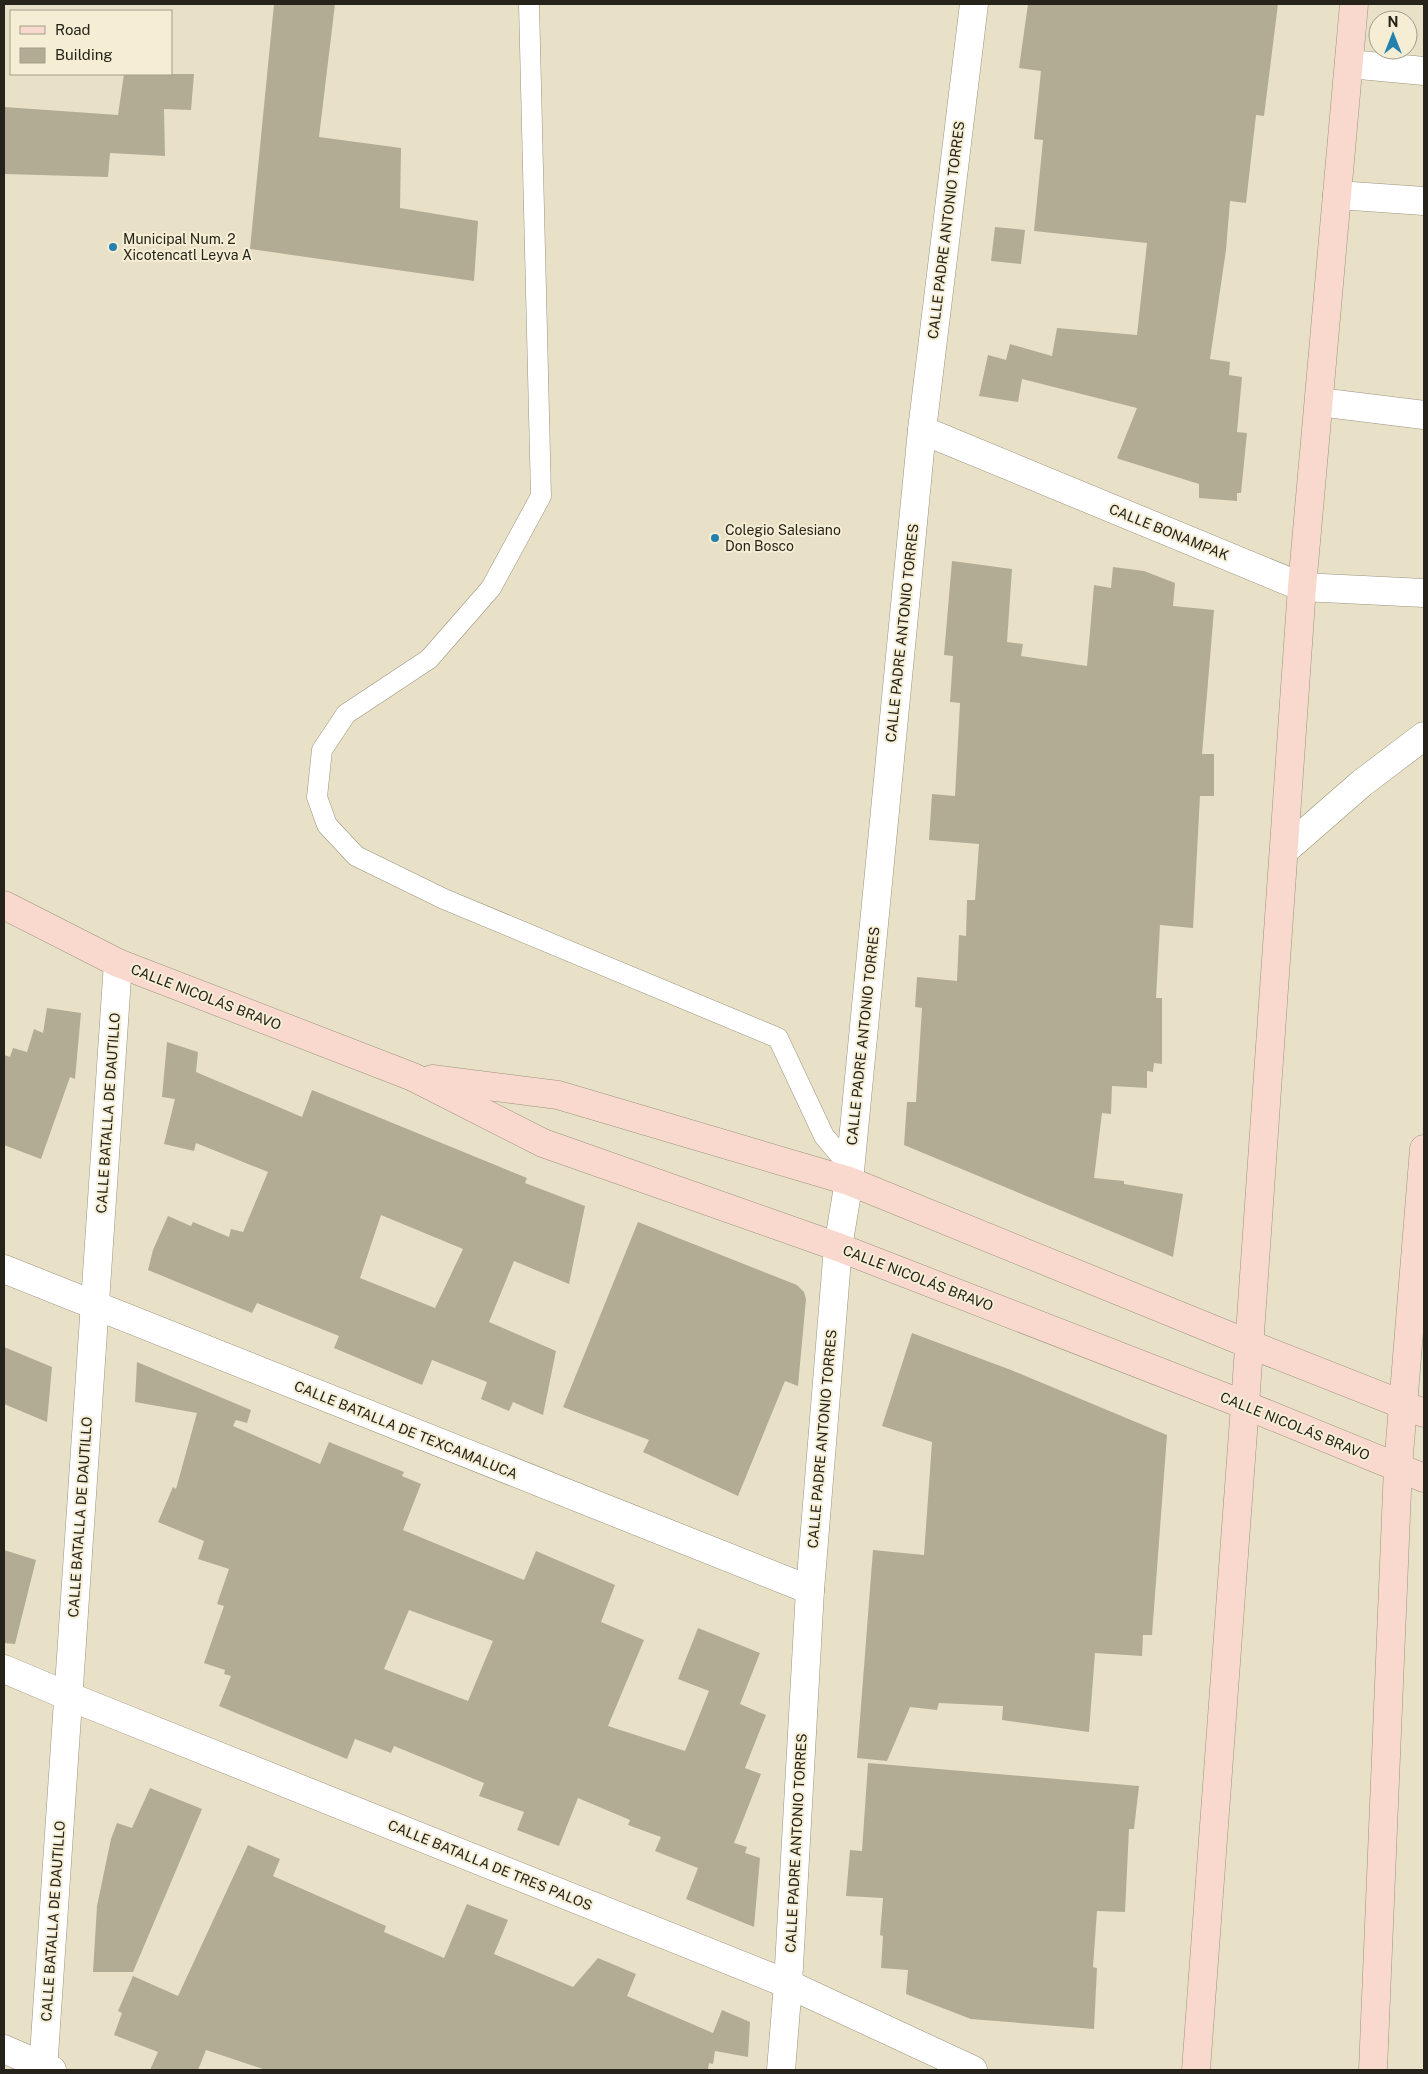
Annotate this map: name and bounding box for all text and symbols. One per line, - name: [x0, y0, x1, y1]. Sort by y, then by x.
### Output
- legend: [10, 10, 172, 75]
- north arrow: [1368, 10, 1418, 60]
- text: N: [1388, 14, 1398, 30]
- text: Road: [55, 21, 91, 38]
- text: Building: [55, 46, 113, 63]
- street label: CALLE PADRE ANTONIO TORRES: [925, 120, 967, 340]
- place label: Municipal Num. 2 Xicotencatl Leyva A: [123, 231, 252, 263]
- marker: Municipal Num. 2 Xicotencatl Leyva A: [107, 241, 119, 253]
- street label: CALLE BONAMPAK: [1107, 501, 1232, 564]
- place label: Colegio Salesiano Don Bosco: [725, 522, 841, 554]
- street label: CALLE PADRE ANTONIO TORRES: [883, 523, 921, 743]
- marker: Colegio Salesiano Don Bosco: [709, 532, 721, 544]
- street label: CALLE PADRE ANTONIO TORRES: [844, 926, 882, 1146]
- street label: CALLE NICOLÁS BRAVO: [129, 960, 284, 1033]
- street label: CALLE BATALLA DE DAUTILLO: [93, 1012, 123, 1214]
- street label: CALLE NICOLÁS BRAVO: [841, 1241, 996, 1314]
- street label: CALLE PADRE ANTONIO TORRES: [804, 1329, 840, 1549]
- street label: CALLE BATALLA DE TEXCAMALUCA: [292, 1378, 520, 1482]
- street label: CALLE NICOLÁS BRAVO: [1218, 1388, 1372, 1463]
- street label: CALLE BATALLA DE DAUTILLO: [65, 1416, 95, 1618]
- street label: CALLE PADRE ANTONIO TORRES: [782, 1733, 810, 1953]
- street label: CALLE BATALLA DE TRES PALOS: [386, 1817, 594, 1913]
- street label: CALLE BATALLA DE DAUTILLO: [38, 1820, 68, 2022]

